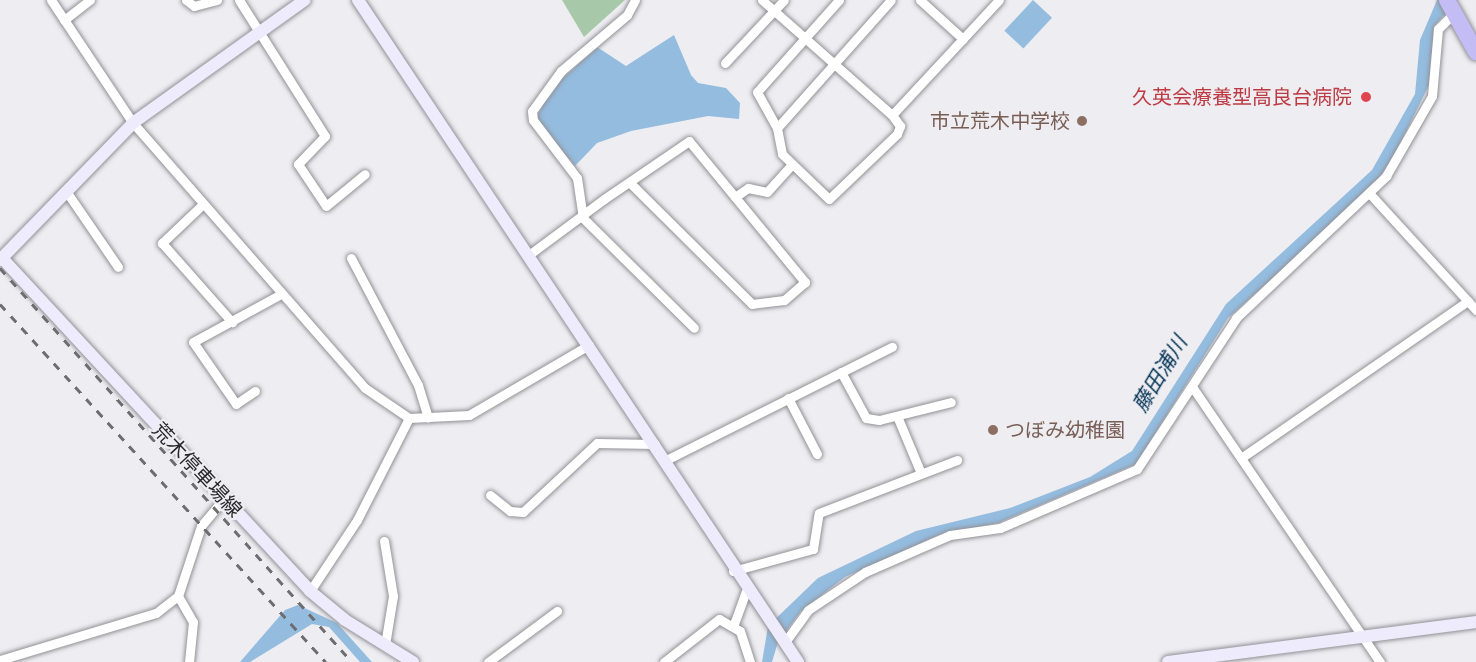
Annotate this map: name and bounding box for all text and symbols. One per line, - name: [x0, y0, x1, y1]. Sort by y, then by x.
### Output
- place label: 久英会療養型高良台病院: [1132, 85, 1352, 109]
- marker: 久英会療養型高良台病院: [1357, 88, 1375, 106]
- place label: 市立荒木中学校: [930, 109, 1070, 133]
- marker: 市立荒木中学校: [1075, 114, 1089, 128]
- water label: 藤田浦川: [1128, 332, 1192, 416]
- street label: 荒木停車場線: [147, 418, 247, 522]
- place label: つぼみ幼稚園: [1005, 418, 1125, 442]
- marker: つぼみ幼稚園: [986, 423, 1000, 437]

